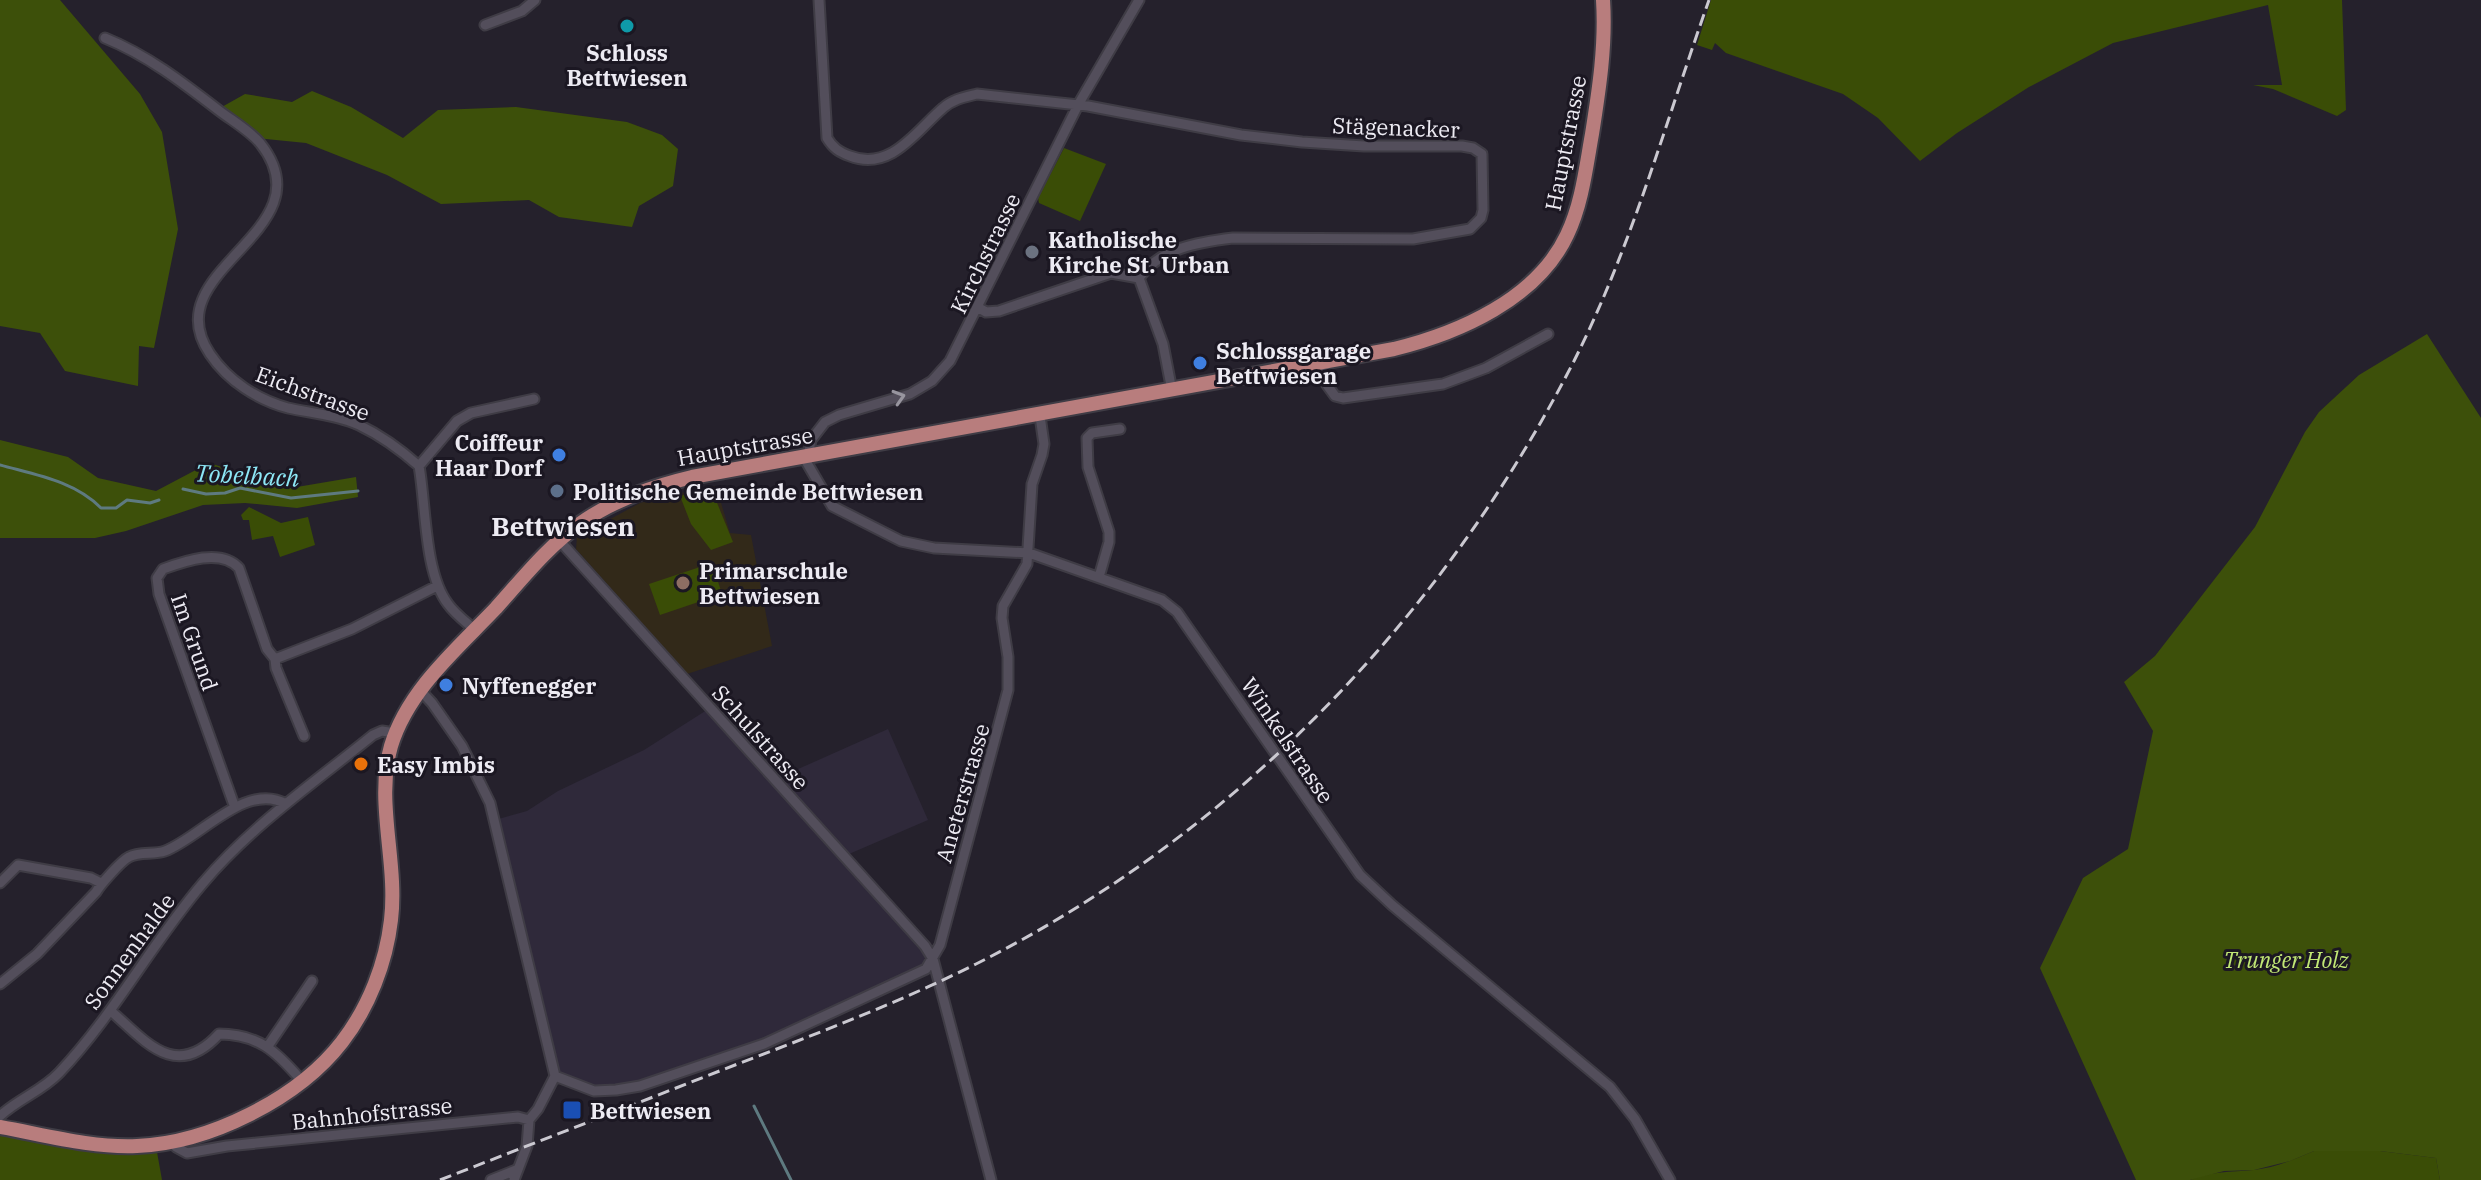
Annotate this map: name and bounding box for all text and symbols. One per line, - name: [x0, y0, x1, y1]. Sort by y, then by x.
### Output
- marker: Schloss Bettwiesen: [618, 17, 636, 35]
- place label: Schloss Bettwiesen: [566, 38, 688, 92]
- street label: Hauptstrasse: [1538, 73, 1592, 213]
- street label: Stägenacker: [1332, 110, 1461, 144]
- street label: Kirchstrasse: [943, 188, 1027, 318]
- place label: Katholische Kirche St. Urban: [1048, 225, 1230, 279]
- marker: Katholische Kirche St. Urban: [1023, 243, 1041, 261]
- place label: Schlossgarage Bettwiesen: [1216, 336, 1371, 390]
- marker: Schlossgarage Bettwiesen: [1191, 354, 1209, 372]
- street label: Eichstrasse: [252, 359, 374, 427]
- one-way arrow: [891, 390, 905, 406]
- street label: Hauptstrasse: [675, 420, 815, 472]
- place label: Coiffeur Haar Dorf: [435, 428, 545, 482]
- marker: Coiffeur Haar Dorf: [550, 446, 568, 464]
- water label: Tobelbach: [194, 456, 300, 494]
- place label: Politische Gemeinde Bettwiesen: [573, 477, 923, 506]
- marker: Politische Gemeinde Bettwiesen: [548, 482, 566, 500]
- district label: Bettwiesen: [491, 509, 635, 543]
- place label: Primarschule Bettwiesen: [699, 556, 848, 610]
- marker: Primarschule Bettwiesen: [674, 574, 692, 592]
- street label: Im Grund: [165, 590, 225, 694]
- place label: Nyffenegger: [462, 671, 596, 700]
- street label: Winkelstrasse: [1235, 671, 1341, 809]
- marker: Nyffenegger: [437, 676, 455, 694]
- street label: Schulstrasse: [706, 678, 816, 796]
- street label: Aneterstrasse: [928, 720, 996, 866]
- place label: Easy Imbis: [377, 750, 495, 779]
- marker: Easy Imbis: [352, 755, 370, 773]
- street label: Sonnenhalde: [77, 887, 181, 1015]
- park label: Trunger Holz: [2224, 945, 2350, 974]
- street label: Bahnhofstrasse: [290, 1090, 454, 1136]
- place label: Bettwiesen: [590, 1096, 711, 1125]
- marker: Bettwiesen: [561, 1099, 583, 1121]

